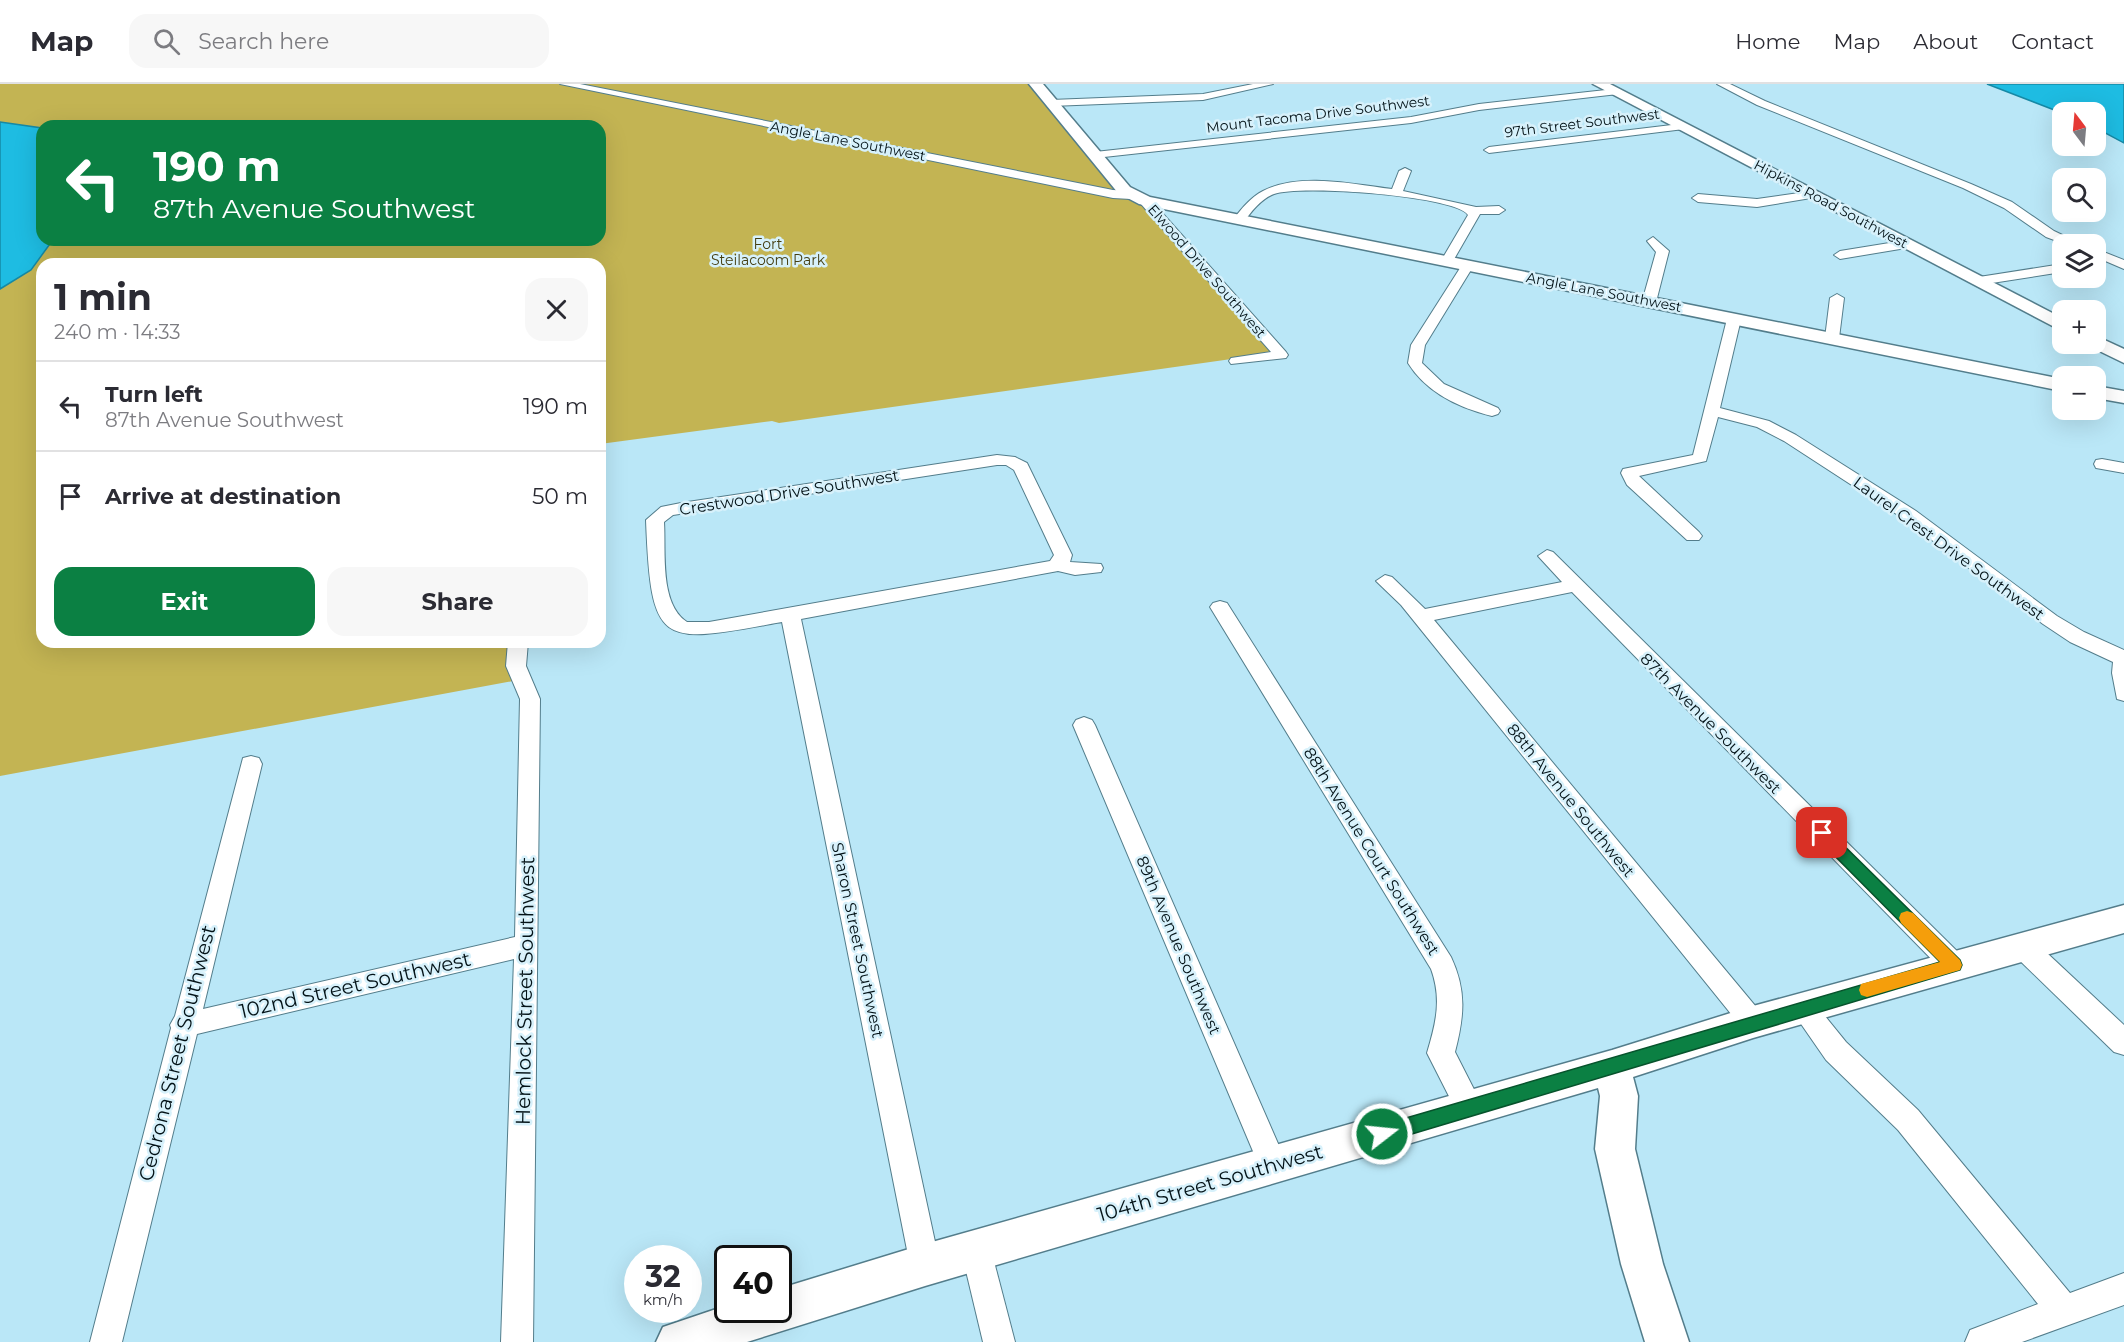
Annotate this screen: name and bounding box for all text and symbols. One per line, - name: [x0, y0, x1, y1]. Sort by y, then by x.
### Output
- search box: [129, 14, 549, 68]
- text: Map: [30, 24, 93, 58]
- icon: search: [150, 25, 183, 58]
- text: Search here: [198, 28, 329, 55]
- text: Home: [1735, 29, 1800, 54]
- text: Map: [1833, 29, 1880, 54]
- text: About: [1913, 29, 1978, 54]
- text: Contact: [2011, 29, 2094, 54]
- street label: Mount Tacoma Drive Southwest: [1205, 91, 1431, 137]
- north arrow: [2052, 102, 2106, 156]
- map controls: [2052, 102, 2106, 420]
- street label: 97th Street Southwest: [1503, 105, 1661, 141]
- street label: Angle Lane Southwest: [769, 117, 928, 165]
- text: 190 m: [153, 140, 281, 192]
- icon: left: [54, 144, 132, 222]
- street label: Hipkins Road Southwest: [1751, 156, 1911, 252]
- button: search: [2052, 168, 2106, 222]
- text: 87th Avenue Southwest: [153, 192, 475, 225]
- street label: Elwood Drive Southwest: [1144, 201, 1270, 342]
- button: layers: [2052, 234, 2106, 288]
- park label: Fort Steilacoom Park: [711, 235, 826, 269]
- street label: Angle Lane Southwest: [1525, 268, 1684, 316]
- text: 1 min: [54, 275, 152, 319]
- button: close: [525, 278, 588, 341]
- button: +: [2052, 300, 2106, 354]
- text: 240 m · 14:33: [54, 320, 181, 344]
- button: −: [2052, 366, 2106, 420]
- text: Turn left: [105, 381, 203, 408]
- icon: left: [54, 390, 87, 423]
- text: 190 m: [523, 393, 588, 420]
- text: 87th Avenue Southwest: [105, 408, 344, 432]
- street label: Crestwood Drive Southwest: [678, 466, 901, 519]
- street label: Laurel Crest Drive Southwest: [1850, 473, 2048, 624]
- icon: arrive: [54, 480, 87, 513]
- text: Arrive at destination: [105, 483, 341, 510]
- text: 50 m: [532, 483, 588, 510]
- button: Exit: [54, 567, 315, 636]
- button: Share: [327, 567, 588, 636]
- street label: 87th Avenue Southwest: [1636, 649, 1785, 798]
- street label: 88th Avenue Southwest: [1503, 720, 1639, 881]
- street label: 88th Avenue Court Southwest: [1300, 744, 1444, 959]
- pin: [1796, 807, 1847, 858]
- icon: arrive: [1805, 816, 1838, 849]
- street label: Sharon Street Southwest: [827, 841, 888, 1040]
- street label: 89th Avenue Southwest: [1132, 853, 1225, 1038]
- street label: Hemlock Street Southwest: [511, 857, 539, 1125]
- street label: Cedrona Street Southwest: [134, 923, 220, 1183]
- street label: 102nd Street Southwest: [237, 947, 473, 1023]
- position arrow: [1350, 1102, 1414, 1166]
- street label: 104th Street Southwest: [1095, 1139, 1325, 1227]
- speed limit sign: 40: [714, 1245, 792, 1323]
- text: 32: [645, 1258, 681, 1295]
- text: km/h: [643, 1290, 683, 1309]

